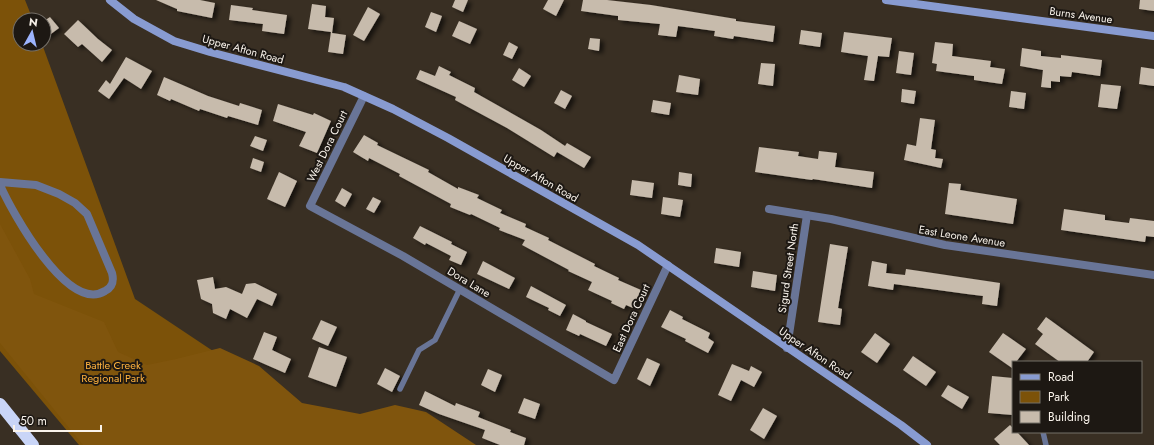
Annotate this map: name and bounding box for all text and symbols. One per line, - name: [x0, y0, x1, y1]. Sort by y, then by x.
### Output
- street label: Burns Avenue: [1048, 3, 1114, 27]
- north arrow: [12, 12, 52, 52]
- text: N: [28, 14, 39, 31]
- street label: Upper Afton Road: [200, 30, 286, 68]
- street label: West Dora Court: [303, 107, 351, 184]
- street label: Upper Afton Road: [501, 150, 581, 206]
- street label: East Leone Avenue: [918, 221, 1007, 251]
- street label: Sigurd Street North: [774, 222, 802, 314]
- street label: Dora Lane: [445, 263, 494, 301]
- street label: East Dora Court: [608, 281, 654, 355]
- street label: Upper Afton Road: [776, 323, 854, 383]
- park label: Battle Creek Regional Park: [81, 357, 145, 386]
- legend: [1012, 361, 1142, 433]
- text: Road: [1048, 368, 1074, 386]
- text: Park: [1048, 388, 1070, 406]
- scale bar: [14, 407, 101, 433]
- text: Building: [1048, 408, 1090, 426]
- text: 50 m: [20, 412, 47, 430]

